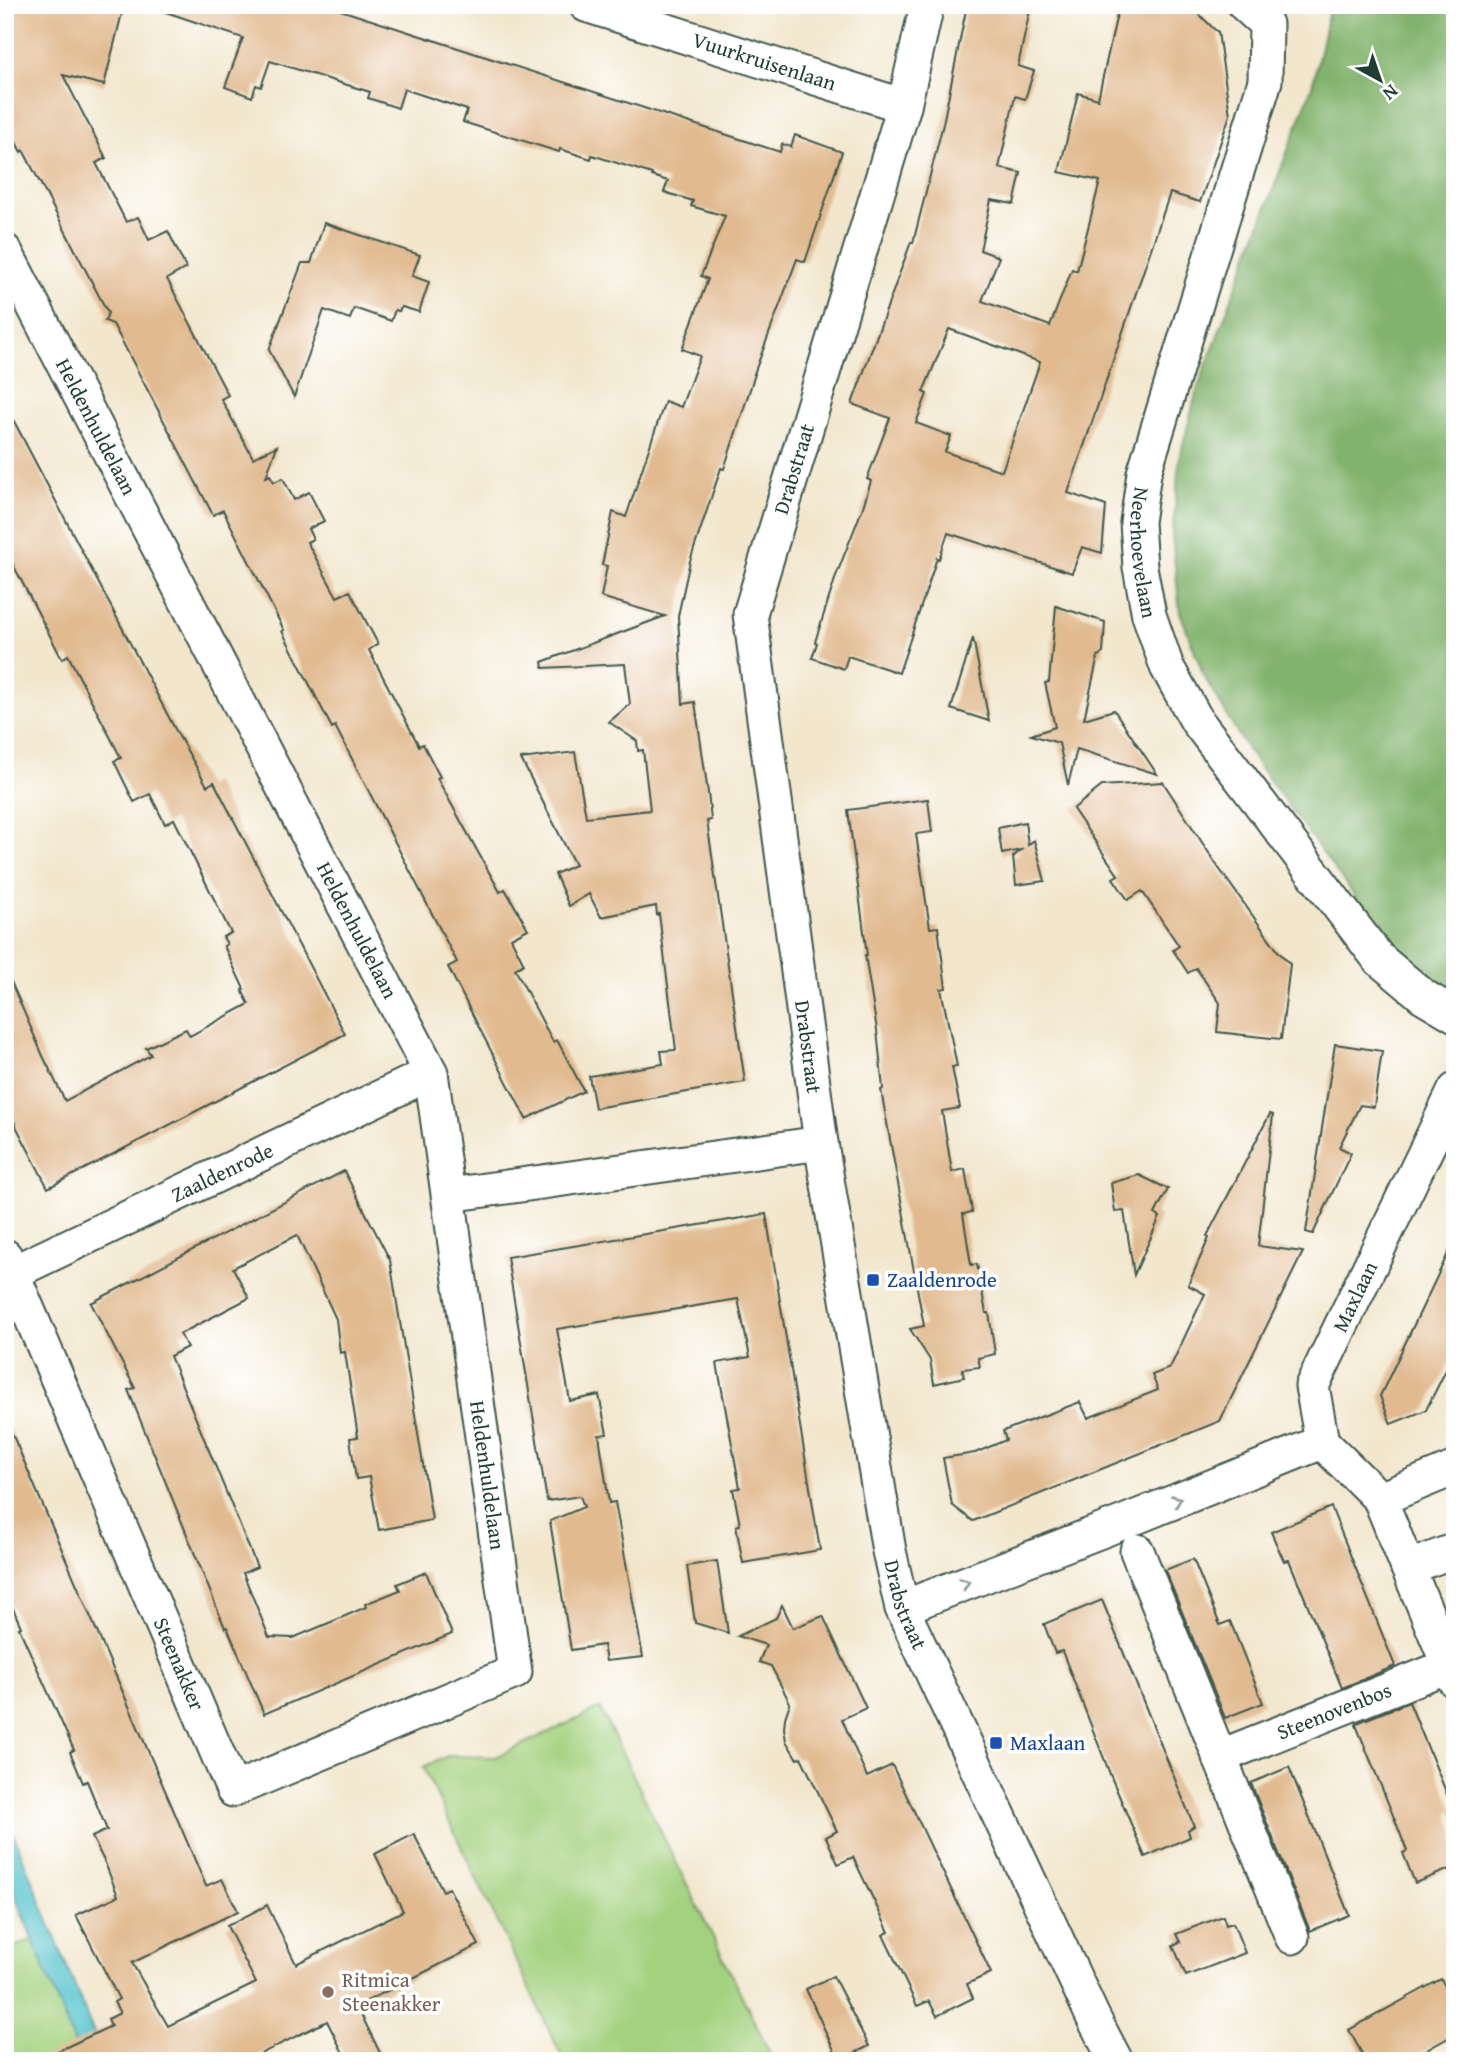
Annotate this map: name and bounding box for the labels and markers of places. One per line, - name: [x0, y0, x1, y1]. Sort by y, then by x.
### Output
- place label: Zaaldenrode: [887, 1264, 997, 1295]
- marker: Zaaldenrode: [865, 1272, 881, 1288]
- place label: Maxlaan: [1010, 1727, 1086, 1758]
- marker: Maxlaan: [988, 1735, 1004, 1751]
- place label: Ritmica Steenakker: [342, 1964, 441, 2019]
- marker: Ritmica Steenakker: [320, 1984, 336, 2000]

